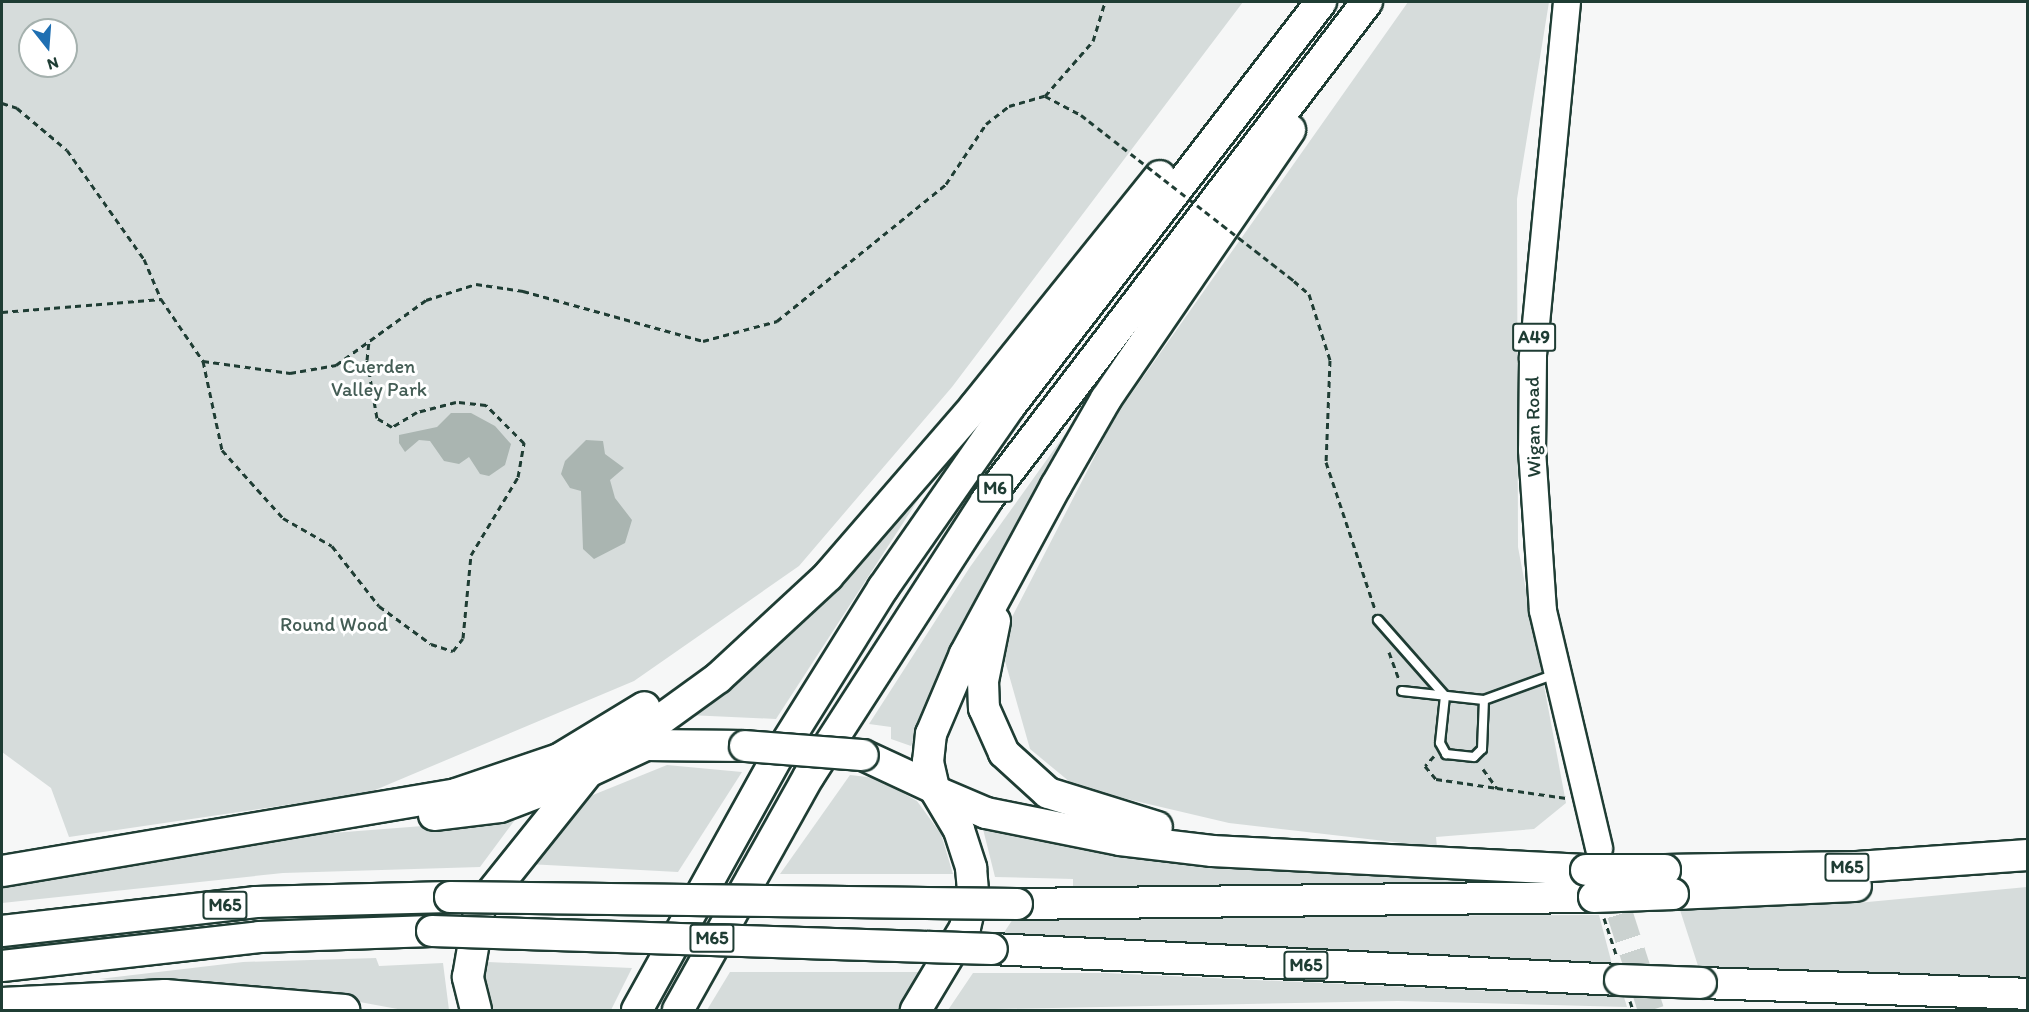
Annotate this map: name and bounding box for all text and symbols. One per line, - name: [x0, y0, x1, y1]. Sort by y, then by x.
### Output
- north arrow: [18, 18, 78, 78]
- text: N: [45, 53, 61, 74]
- road number: A49: [1512, 322, 1556, 352]
- park label: Cuerden Valley Park: [331, 355, 427, 402]
- street label: Wigan Road: [1520, 377, 1546, 477]
- road number: M6: [977, 473, 1013, 503]
- park label: Round Wood: [280, 612, 388, 636]
- road number: M65: [1823, 852, 1871, 882]
- road number: M65: [201, 890, 249, 920]
- road number: M65: [688, 923, 736, 953]
- road number: M65: [1282, 950, 1330, 980]

